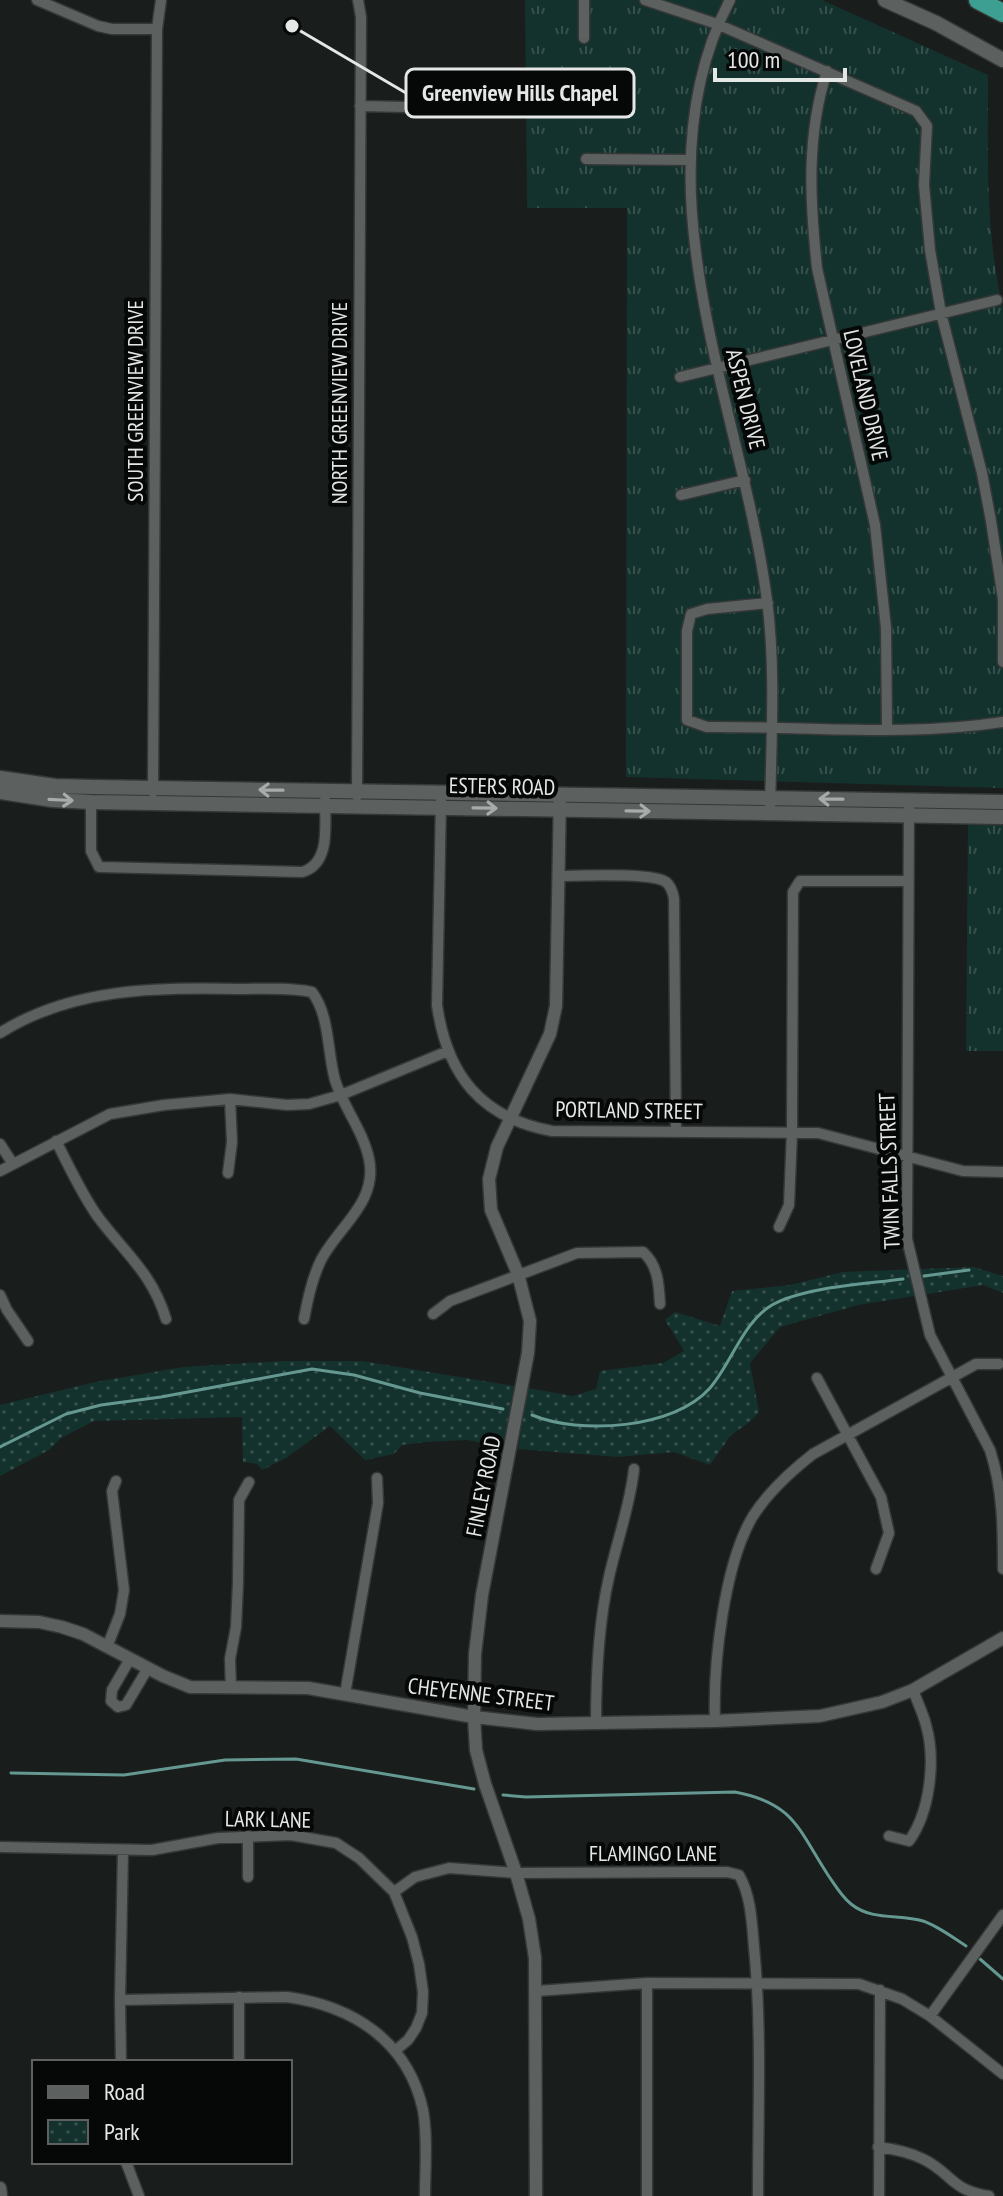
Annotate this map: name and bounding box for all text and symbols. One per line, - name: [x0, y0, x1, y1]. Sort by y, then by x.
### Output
- scale bar: [715, 32, 845, 82]
- text: 100 m: [727, 44, 780, 75]
- callout: Greenview Hills Chapel: [406, 69, 634, 117]
- text: Greenview Hills Chapel: [422, 77, 618, 108]
- street label: SOUTH GREENVIEW DRIVE: [121, 300, 149, 502]
- street label: NORTH GREENVIEW DRIVE: [325, 302, 353, 504]
- street label: LOVELAND DRIVE: [837, 327, 895, 463]
- street label: ASPEN DRIVE: [720, 346, 772, 452]
- street label: ESTERS ROAD: [449, 771, 555, 801]
- one-way arrow: [258, 783, 285, 798]
- one-way arrow: [818, 791, 845, 806]
- one-way arrow: [47, 793, 74, 808]
- one-way arrow: [471, 800, 498, 816]
- one-way arrow: [624, 803, 651, 819]
- street label: TWIN FALLS STREET: [872, 1092, 906, 1250]
- street label: PORTLAND STREET: [555, 1095, 703, 1125]
- street label: FINLEY ROAD: [459, 1433, 507, 1539]
- street label: CHEYENNE STREET: [406, 1671, 556, 1717]
- street label: LARK LANE: [225, 1804, 311, 1834]
- street label: FLAMINGO LANE: [589, 1839, 717, 1867]
- legend: [32, 2060, 292, 2164]
- text: Road: [104, 2076, 145, 2107]
- text: Park: [104, 2116, 140, 2147]

